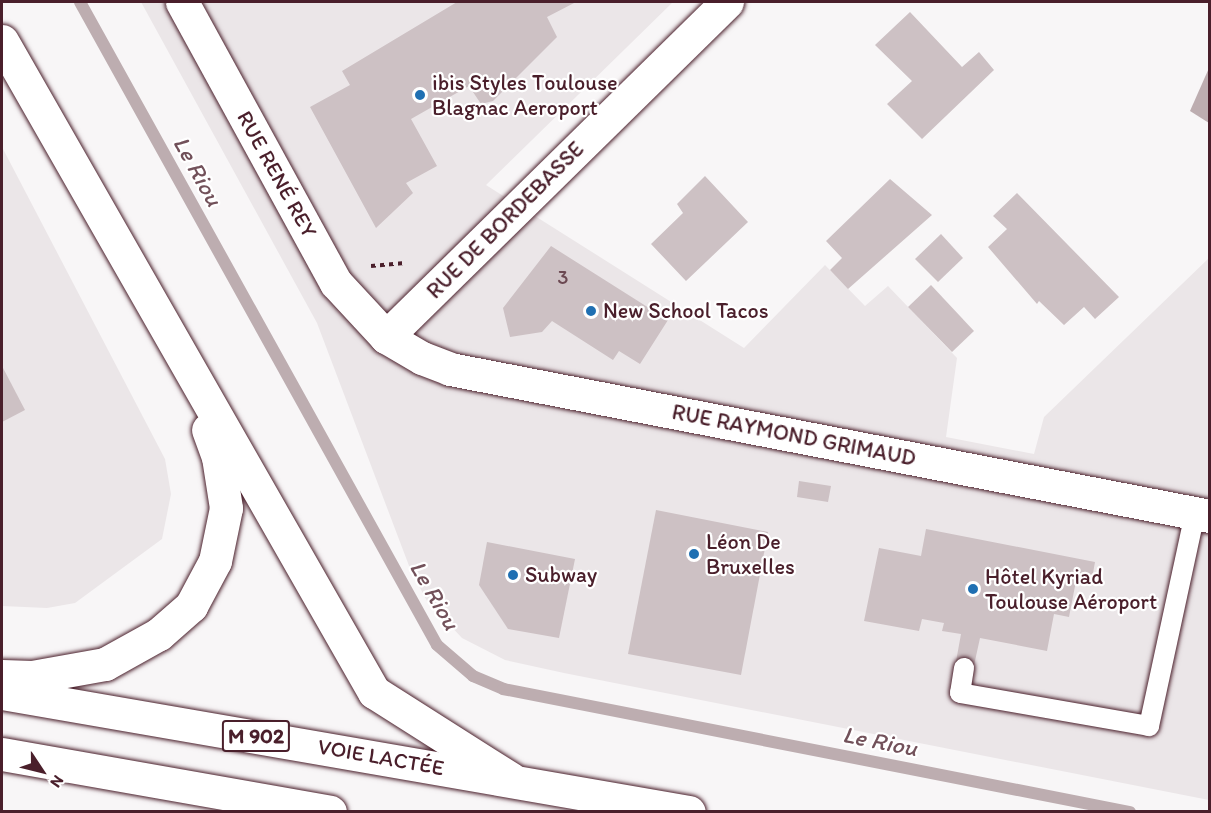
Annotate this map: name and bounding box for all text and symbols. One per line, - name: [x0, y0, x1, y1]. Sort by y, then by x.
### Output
- place label: ibis Styles Toulouse Blagnac Aeroport: [432, 69, 615, 120]
- marker: ibis Styles Toulouse Blagnac Aeroport: [413, 88, 427, 102]
- street label: RUE RENÉ REY: [231, 106, 323, 242]
- water label: Le Riou: [167, 131, 229, 211]
- street label: RUE DE BORDEBASSE: [420, 135, 590, 305]
- house number: 3: [558, 265, 568, 289]
- place label: New School Tacos: [603, 298, 769, 324]
- marker: New School Tacos: [584, 304, 598, 318]
- street label: RUE RAYMOND GRIMAUD: [669, 398, 919, 472]
- place label: Léon De Bruxelles: [706, 528, 795, 580]
- marker: Léon De Bruxelles: [687, 547, 701, 561]
- water label: Le Riou: [404, 555, 466, 635]
- place label: Subway: [525, 562, 597, 588]
- place label: Hôtel Kyriad Toulouse Aéroport: [985, 563, 1157, 614]
- marker: Subway: [506, 568, 520, 582]
- marker: Hôtel Kyriad Toulouse Aéroport: [966, 582, 980, 596]
- road number: M 902: [222, 718, 290, 754]
- water label: Le Riou: [840, 720, 920, 762]
- street label: VOIE LACTÉE: [316, 733, 446, 781]
- north arrow: [12, 741, 72, 801]
- text: N: [46, 772, 68, 791]

